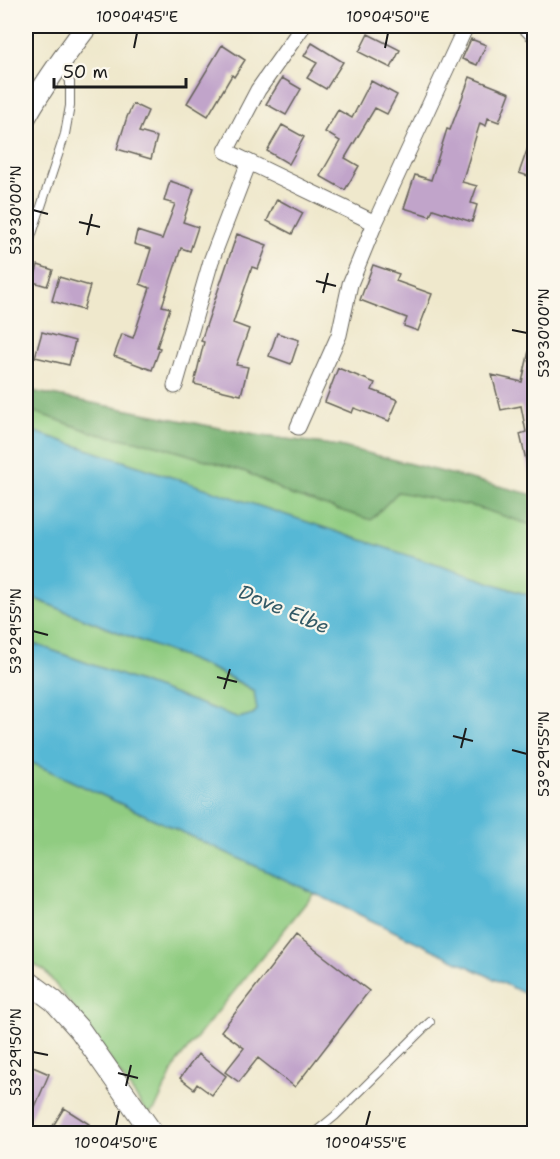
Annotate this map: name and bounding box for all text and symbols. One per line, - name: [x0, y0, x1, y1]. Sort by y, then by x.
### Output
- text: 10°04'45"E: [96, 7, 178, 27]
- text: 10°04'50"E: [346, 7, 430, 27]
- scale bar: [54, 51, 186, 89]
- text: 50 m: [63, 60, 108, 84]
- text: 53°30'00"N: [6, 165, 26, 255]
- text: 53°30'00"N: [534, 288, 554, 378]
- water label: Dove Elbe: [235, 578, 333, 640]
- text: 53°29'55"N: [6, 588, 26, 674]
- text: 53°29'55"N: [534, 711, 554, 797]
- text: 53°29'50"N: [6, 1008, 26, 1096]
- text: 10°04'50"E: [74, 1133, 158, 1153]
- text: 10°04'55"E: [325, 1133, 407, 1153]

